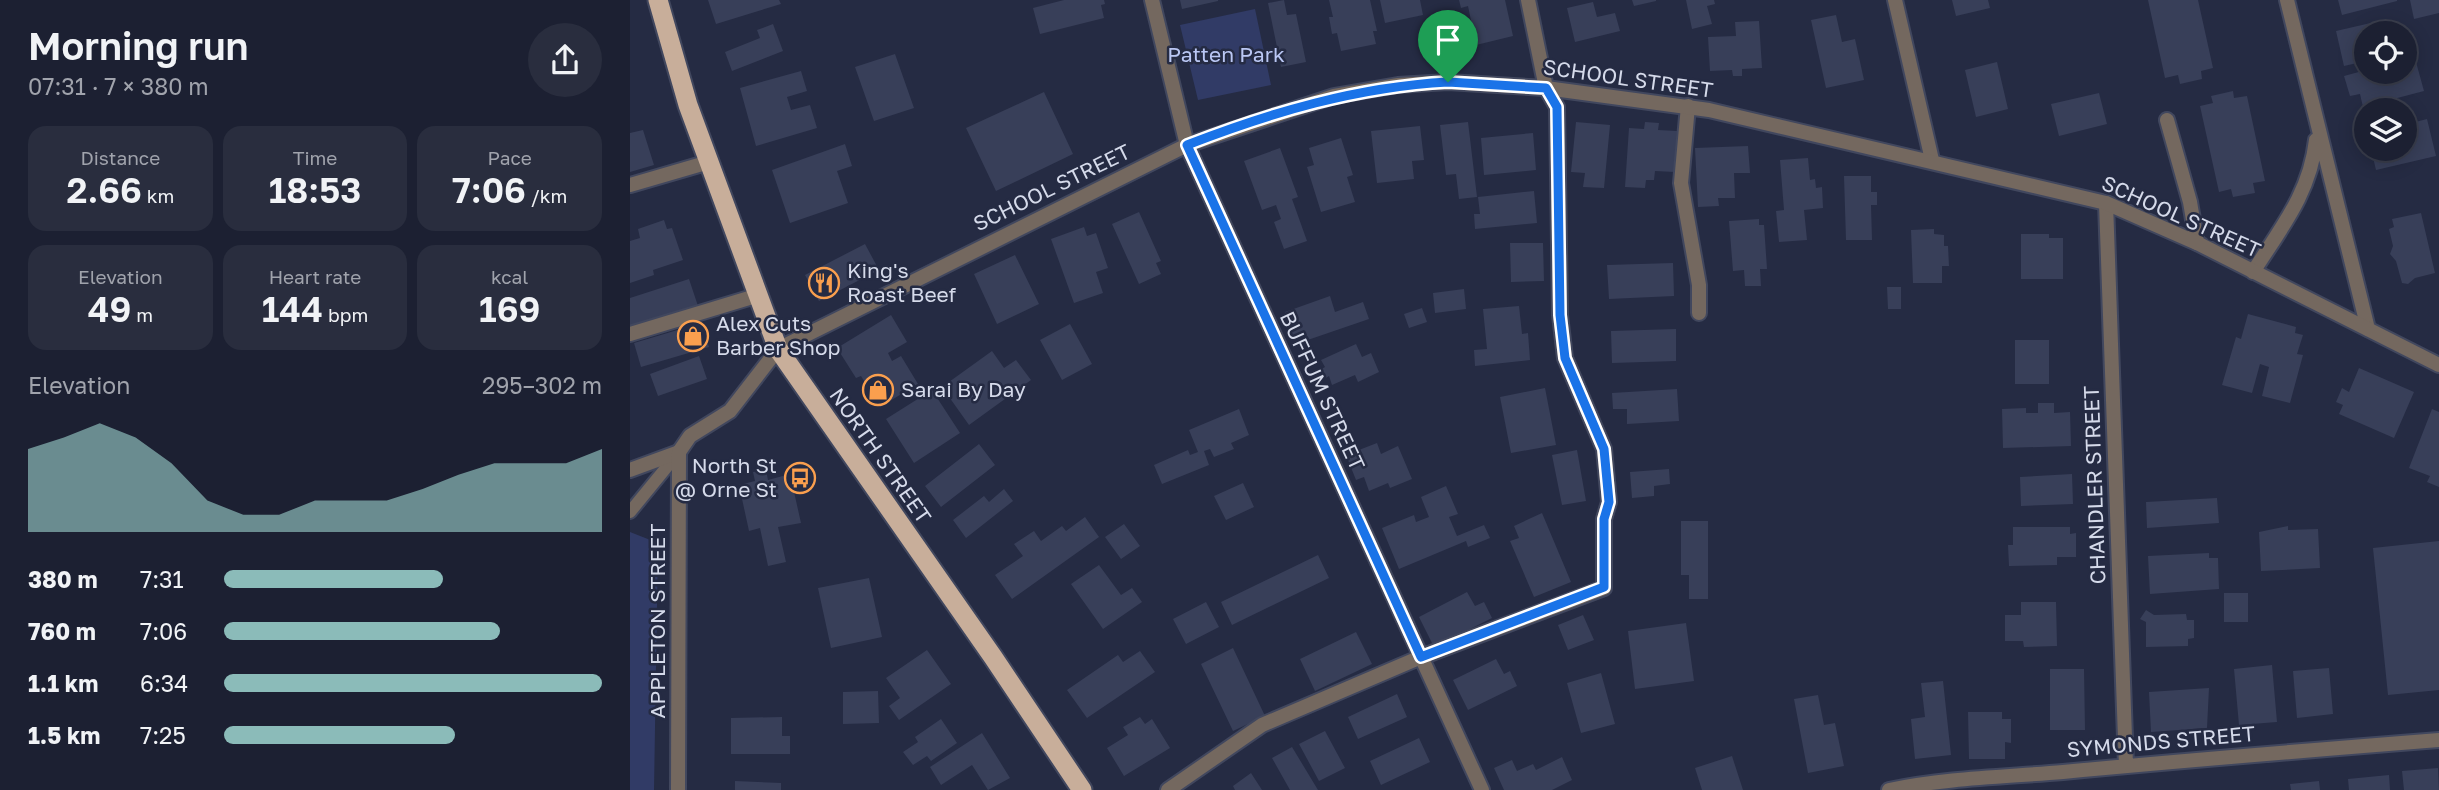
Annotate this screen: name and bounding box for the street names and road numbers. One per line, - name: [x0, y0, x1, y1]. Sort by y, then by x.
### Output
- street label: SCHOOL STREET: [1541, 53, 1715, 103]
- street label: SCHOOL STREET: [969, 138, 1134, 236]
- street label: SCHOOL STREET: [2098, 169, 2265, 263]
- street label: BUFFUM STREET: [1275, 307, 1371, 474]
- street label: NORTH STREET: [825, 383, 937, 528]
- street label: CHANDLER STREET: [2078, 385, 2110, 585]
- street label: APPLETON STREET: [644, 523, 670, 719]
- street label: SYMONDS STREET: [2066, 720, 2256, 762]

